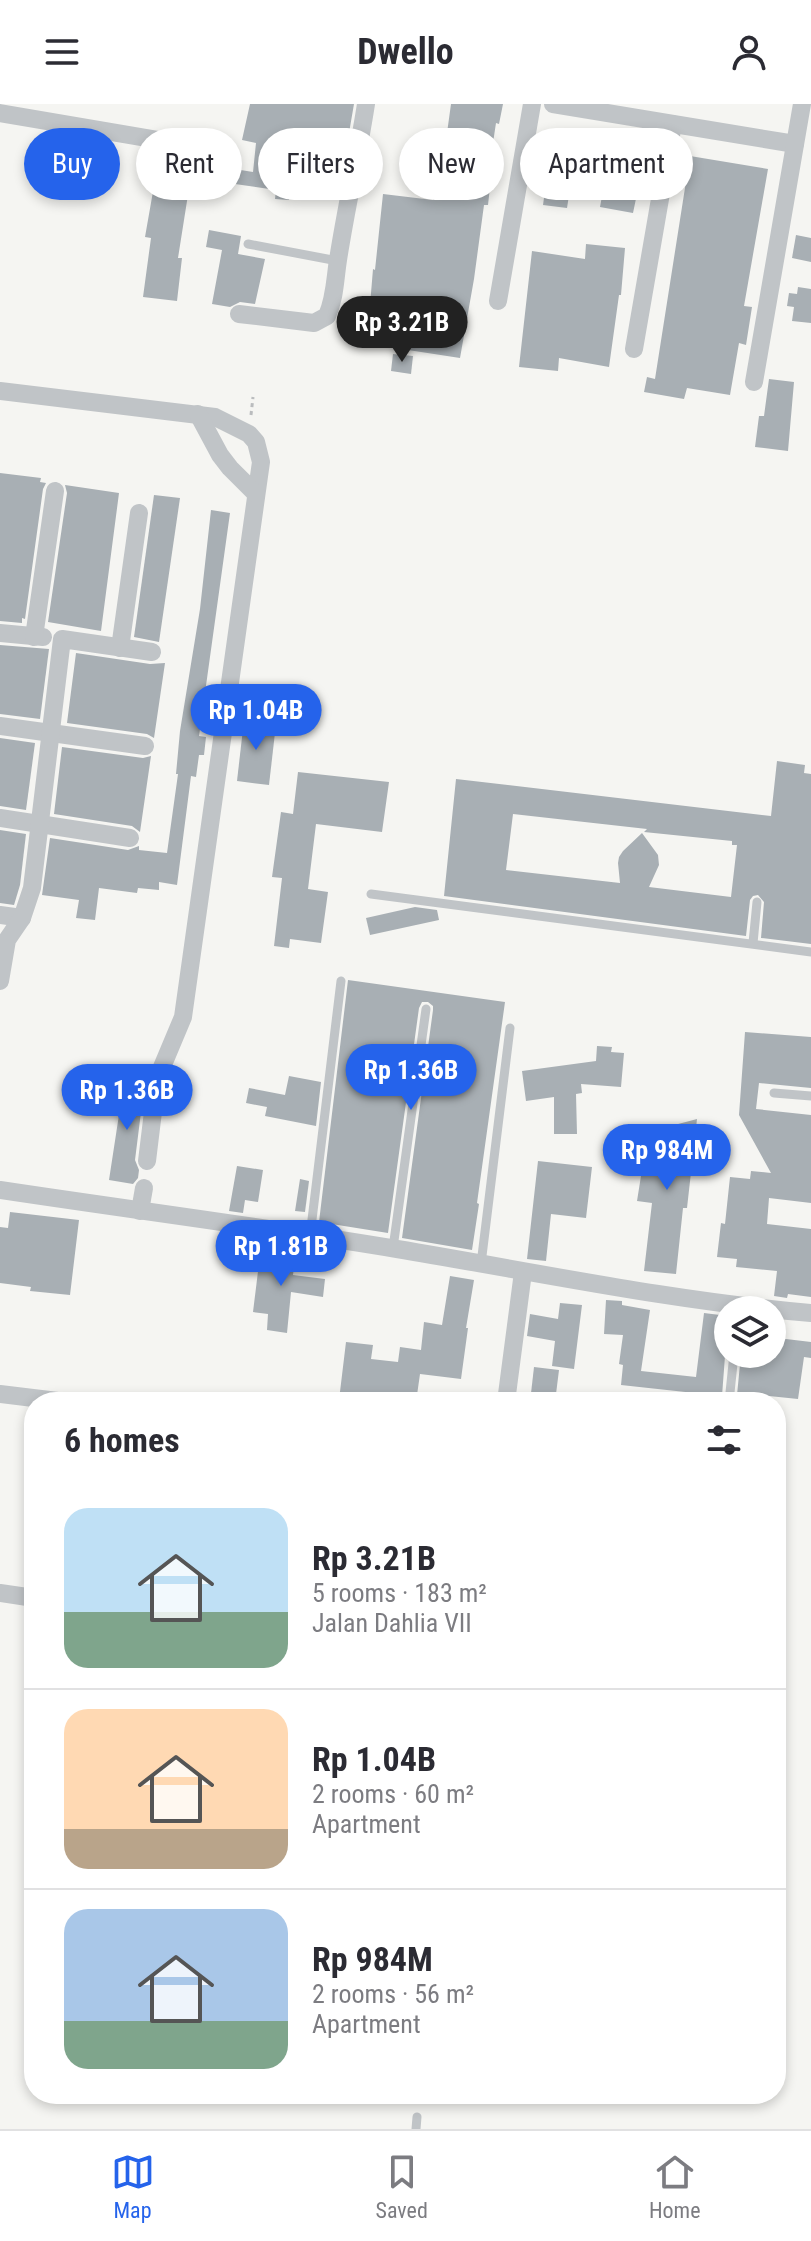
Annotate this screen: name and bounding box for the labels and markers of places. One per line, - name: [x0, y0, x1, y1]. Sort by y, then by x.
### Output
- pin: Rp 3.21B: [319, 296, 485, 364]
- pin: Rp 1.04B: [173, 684, 339, 752]
- pin: Rp 1.36B: [328, 1044, 494, 1112]
- pin: Rp 1.36B: [44, 1064, 210, 1132]
- pin: Rp 984M: [593, 1124, 741, 1192]
- pin: Rp 1.81B: [198, 1220, 364, 1288]

